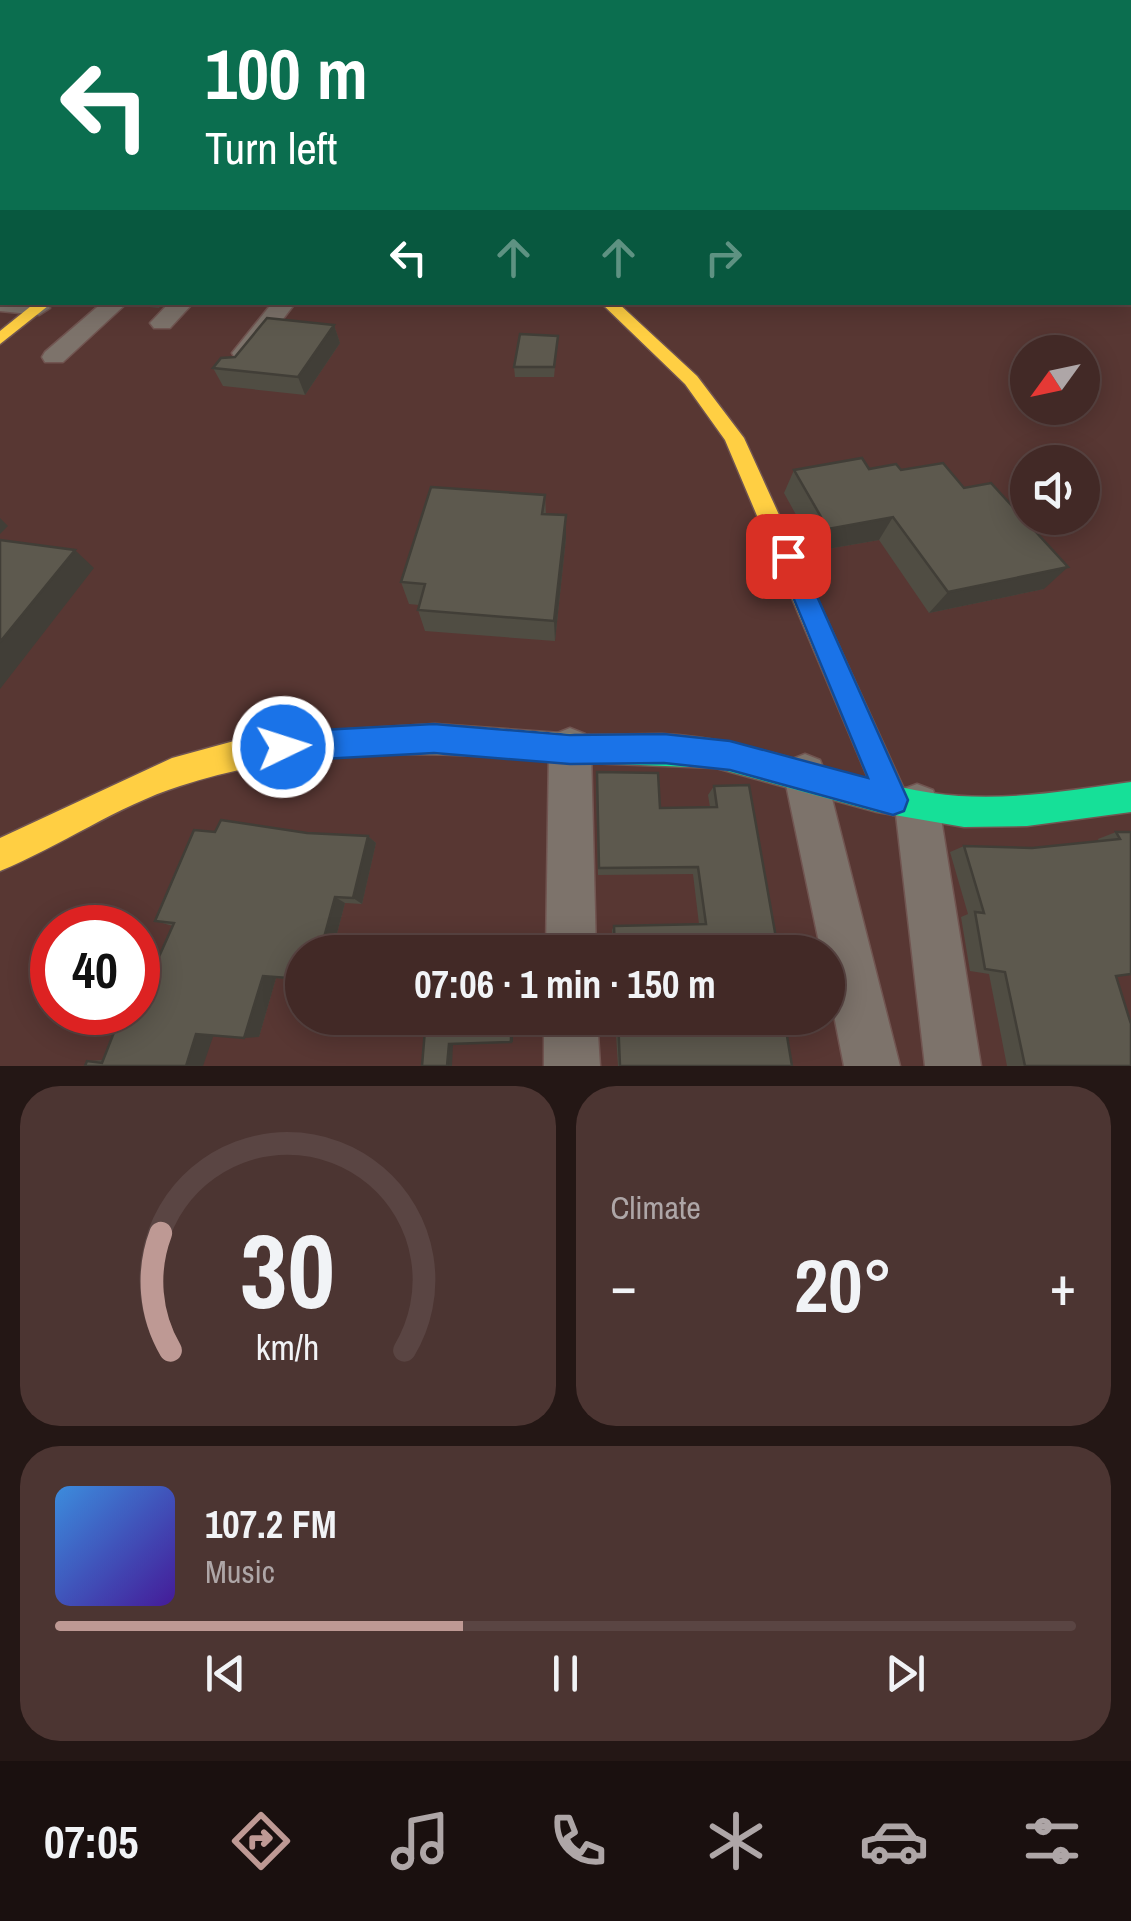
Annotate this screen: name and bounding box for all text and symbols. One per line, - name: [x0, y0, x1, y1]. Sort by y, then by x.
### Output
- text: 100 m: [205, 27, 368, 121]
- icon: left: [40, 40, 170, 170]
- text: Turn left: [205, 117, 337, 178]
- icon: left: [381, 230, 436, 285]
- icon: ahead: [486, 230, 541, 285]
- icon: ahead: [591, 230, 646, 285]
- icon: right: [696, 230, 751, 285]
- north arrow: [1010, 335, 1100, 425]
- map controls: [1010, 335, 1100, 535]
- button: sound: [1010, 445, 1100, 535]
- pin: [746, 514, 831, 599]
- icon: arrive: [761, 529, 816, 584]
- position arrow: [231, 695, 335, 799]
- speed limit sign: 40: [30, 905, 160, 1035]
- text: 07:06 · 1 min · 150 m: [414, 959, 716, 1010]
- text: Climate: [611, 1186, 701, 1229]
- text: 30: [240, 1200, 335, 1340]
- text: 20°: [794, 1234, 892, 1335]
- text: −: [611, 1248, 637, 1322]
- text: +: [1050, 1248, 1076, 1322]
- text: km/h: [256, 1323, 320, 1371]
- text: 107.2 FM: [205, 1499, 337, 1550]
- text: Music: [205, 1550, 275, 1593]
- icon: previous: [198, 1646, 253, 1701]
- icon: pause: [538, 1646, 593, 1701]
- icon: next: [878, 1646, 933, 1701]
- icon: directions: [226, 1806, 296, 1876]
- icon: music: [385, 1806, 455, 1876]
- icon: phone: [543, 1806, 613, 1876]
- icon: climate: [701, 1806, 771, 1876]
- icon: car: [859, 1806, 929, 1876]
- icon: filters: [1017, 1806, 1087, 1876]
- text: 07:05: [44, 1811, 138, 1872]

